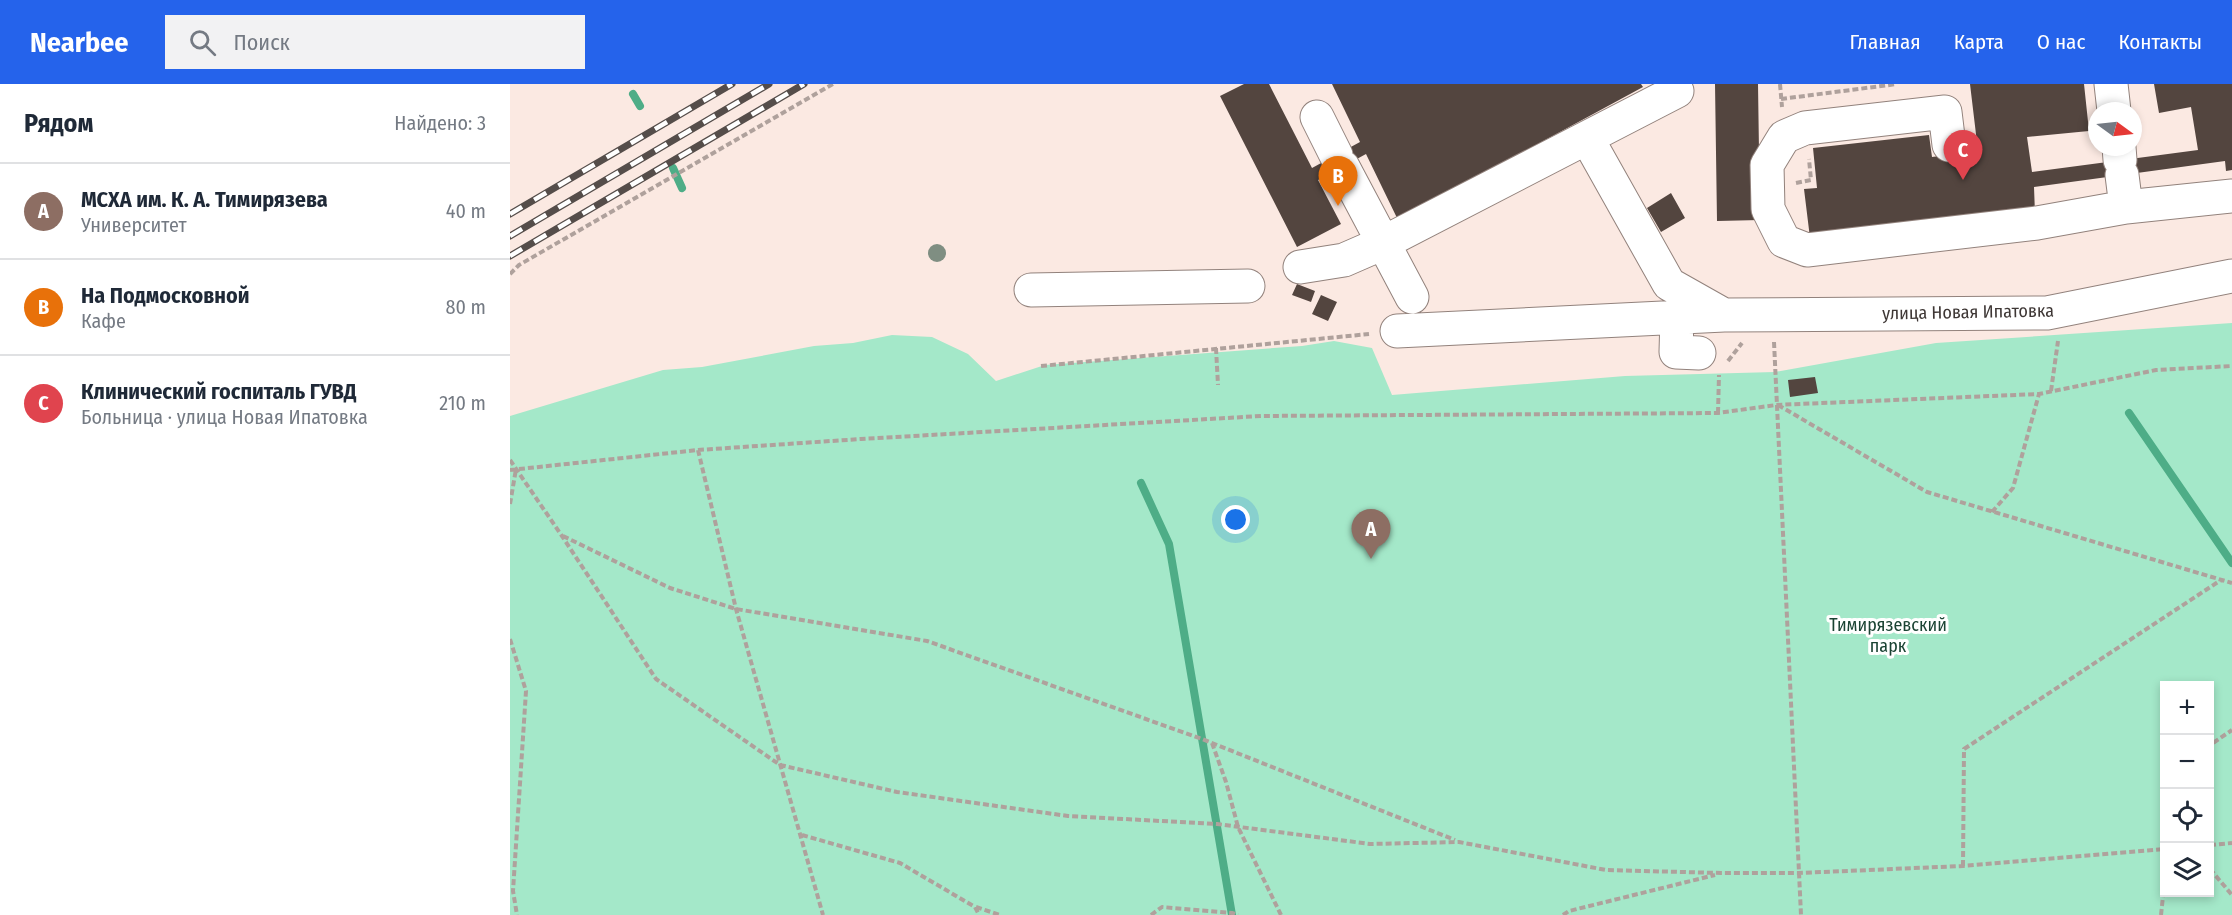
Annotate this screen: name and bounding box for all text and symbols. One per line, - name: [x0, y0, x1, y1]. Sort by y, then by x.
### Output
- search box: [165, 15, 585, 69]
- text: Nearbee: [30, 26, 129, 59]
- icon: search: [186, 26, 219, 59]
- text: Поиск: [234, 29, 290, 56]
- text: Главная: [1850, 29, 1921, 55]
- text: Карта: [1954, 29, 2004, 55]
- text: О нас: [2037, 29, 2085, 55]
- text: Контакты: [2118, 29, 2202, 55]
- north arrow: [2088, 102, 2142, 156]
- text: Рядом: [24, 108, 93, 139]
- text: Найдено: 3: [394, 111, 486, 135]
- pin: C: [1944, 130, 1982, 180]
- pin: B: [1318, 156, 1358, 206]
- text: МСХА им. К. А. Тимирязева: [81, 186, 328, 213]
- text: A: [38, 199, 49, 223]
- text: 40 m: [446, 199, 486, 223]
- text: Университет: [81, 213, 187, 237]
- text: На Подмосковной: [81, 282, 250, 309]
- text: B: [38, 295, 49, 319]
- text: 80 m: [446, 295, 486, 319]
- street label: улица Новая Ипатовка: [1882, 299, 2054, 324]
- text: Кафе: [81, 309, 126, 333]
- text: Клинический госпиталь ГУВД: [81, 378, 357, 405]
- text: C: [38, 391, 49, 415]
- text: 210 m: [439, 391, 486, 415]
- text: Больница · улица Новая Ипатовка: [81, 405, 368, 429]
- your location: [1221, 505, 1250, 534]
- pin: A: [1352, 510, 1390, 559]
- park label: Тимирязевский парк: [1829, 614, 1947, 657]
- map controls: [2160, 681, 2214, 897]
- button: +: [2160, 681, 2214, 735]
- button: −: [2160, 735, 2214, 789]
- button: locate: [2160, 789, 2214, 843]
- button: layers: [2160, 843, 2214, 897]

